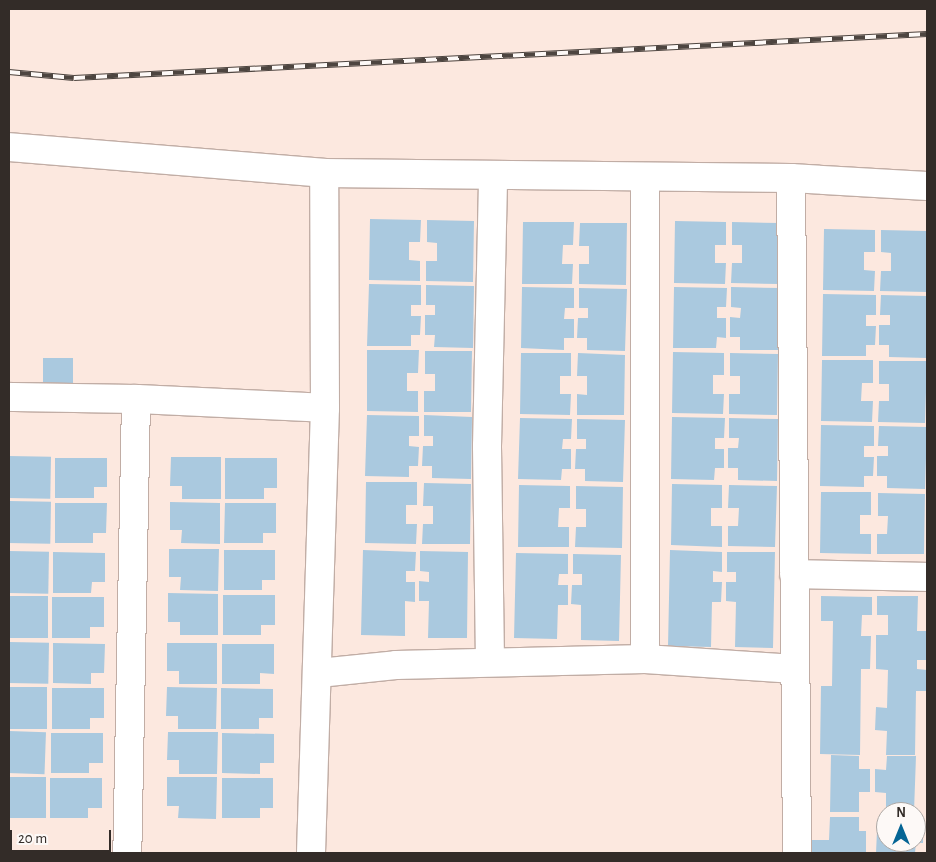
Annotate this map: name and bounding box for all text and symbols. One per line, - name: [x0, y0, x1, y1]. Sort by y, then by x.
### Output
- north arrow: [876, 802, 926, 852]
- text: N: [896, 806, 906, 820]
- scale bar: [12, 820, 114, 852]
- text: 20 m: [18, 831, 47, 846]

